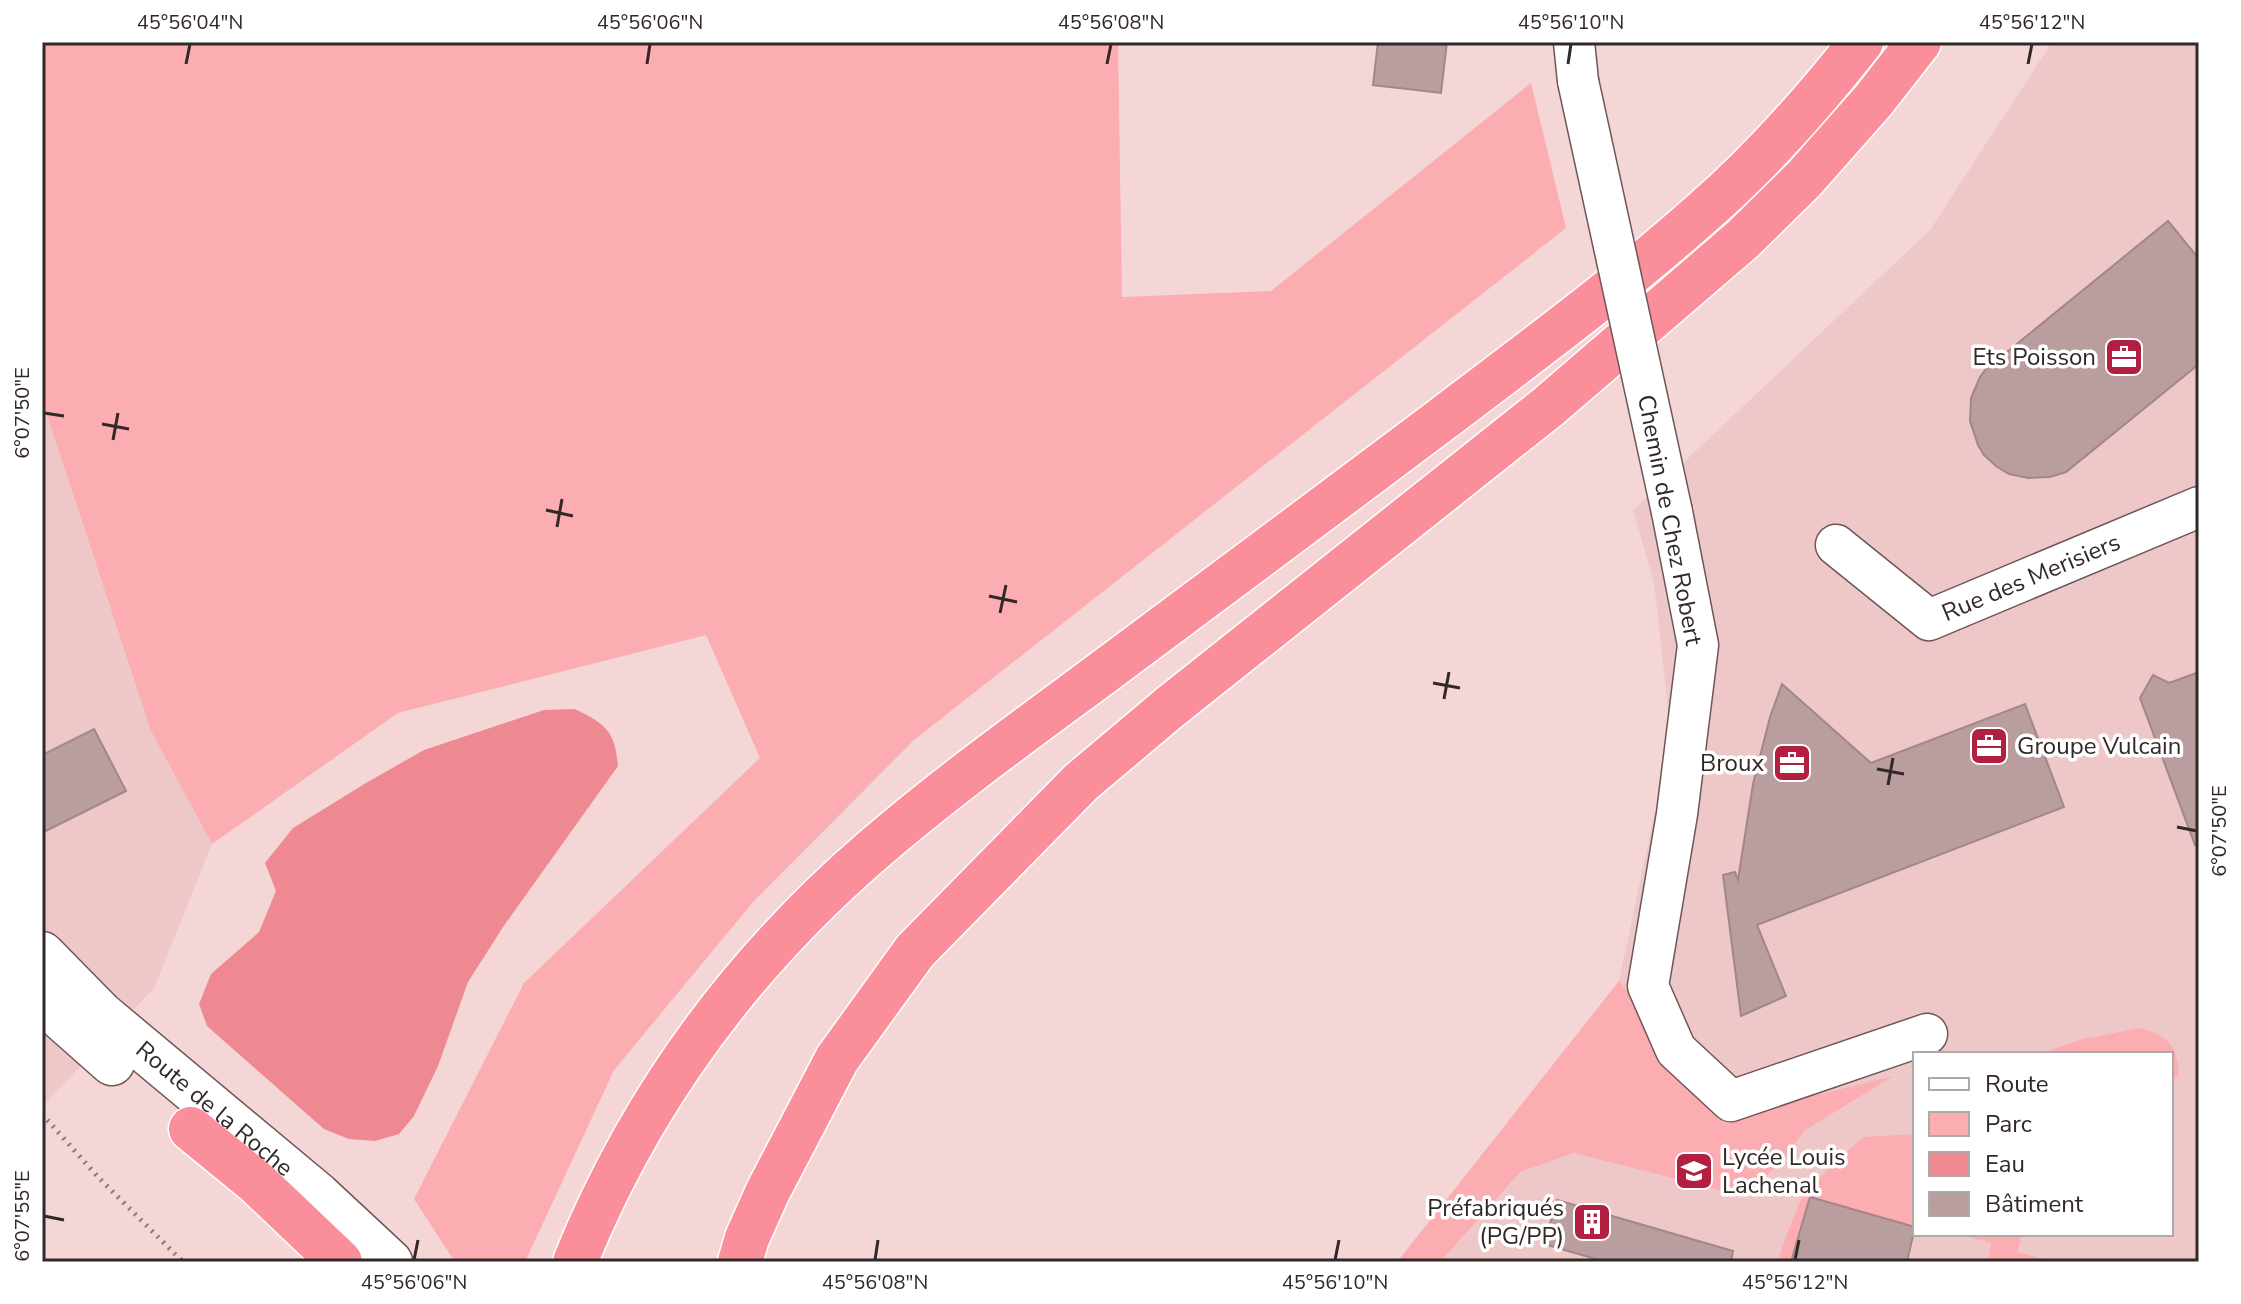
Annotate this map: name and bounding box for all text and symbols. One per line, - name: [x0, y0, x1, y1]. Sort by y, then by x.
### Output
- text: 45°56'04"N: [137, 9, 243, 36]
- text: 45°56'06"N: [597, 9, 703, 36]
- text: 45°56'08"N: [1058, 9, 1164, 36]
- text: 45°56'10"N: [1518, 9, 1624, 36]
- text: 45°56'12"N: [1979, 9, 2085, 36]
- office icon: Ets Poisson: [2103, 336, 2145, 378]
- place label: Ets Poisson: [1972, 341, 2096, 373]
- text: 6°07'50"E: [9, 367, 36, 459]
- street label: Chemin de Chez Robert: [1630, 392, 1710, 649]
- street label: Rue des Merisiers: [1937, 526, 2125, 629]
- office icon: Groupe Vulcain: [1968, 725, 2010, 767]
- place label: Groupe Vulcain: [2017, 730, 2181, 762]
- office icon: Broux: [1771, 742, 1813, 784]
- place label: Broux: [1700, 747, 1764, 779]
- text: 6°07'50"E: [2206, 785, 2233, 877]
- street label: Route de la Roche: [129, 1034, 300, 1184]
- legend: [1913, 1052, 2173, 1236]
- text: Route: [1985, 1068, 2049, 1100]
- text: Parc: [1985, 1108, 2032, 1140]
- place label: Lycée Louis Lachenal: [1722, 1141, 1846, 1201]
- text: Eau: [1985, 1148, 2025, 1180]
- school or university icon: Lycée Louis Lachenal: [1673, 1150, 1715, 1192]
- text: 6°07'55"E: [9, 1170, 36, 1262]
- text: Bâtiment: [1985, 1188, 2084, 1220]
- place label: Préfabriqués (PG/PP): [1427, 1192, 1564, 1252]
- building icon: Préfabriqués (PG/PP): [1571, 1201, 1613, 1243]
- text: 45°56'06"N: [361, 1269, 467, 1296]
- text: 45°56'08"N: [822, 1269, 928, 1296]
- text: 45°56'10"N: [1282, 1269, 1388, 1296]
- text: 45°56'12"N: [1742, 1269, 1848, 1296]

